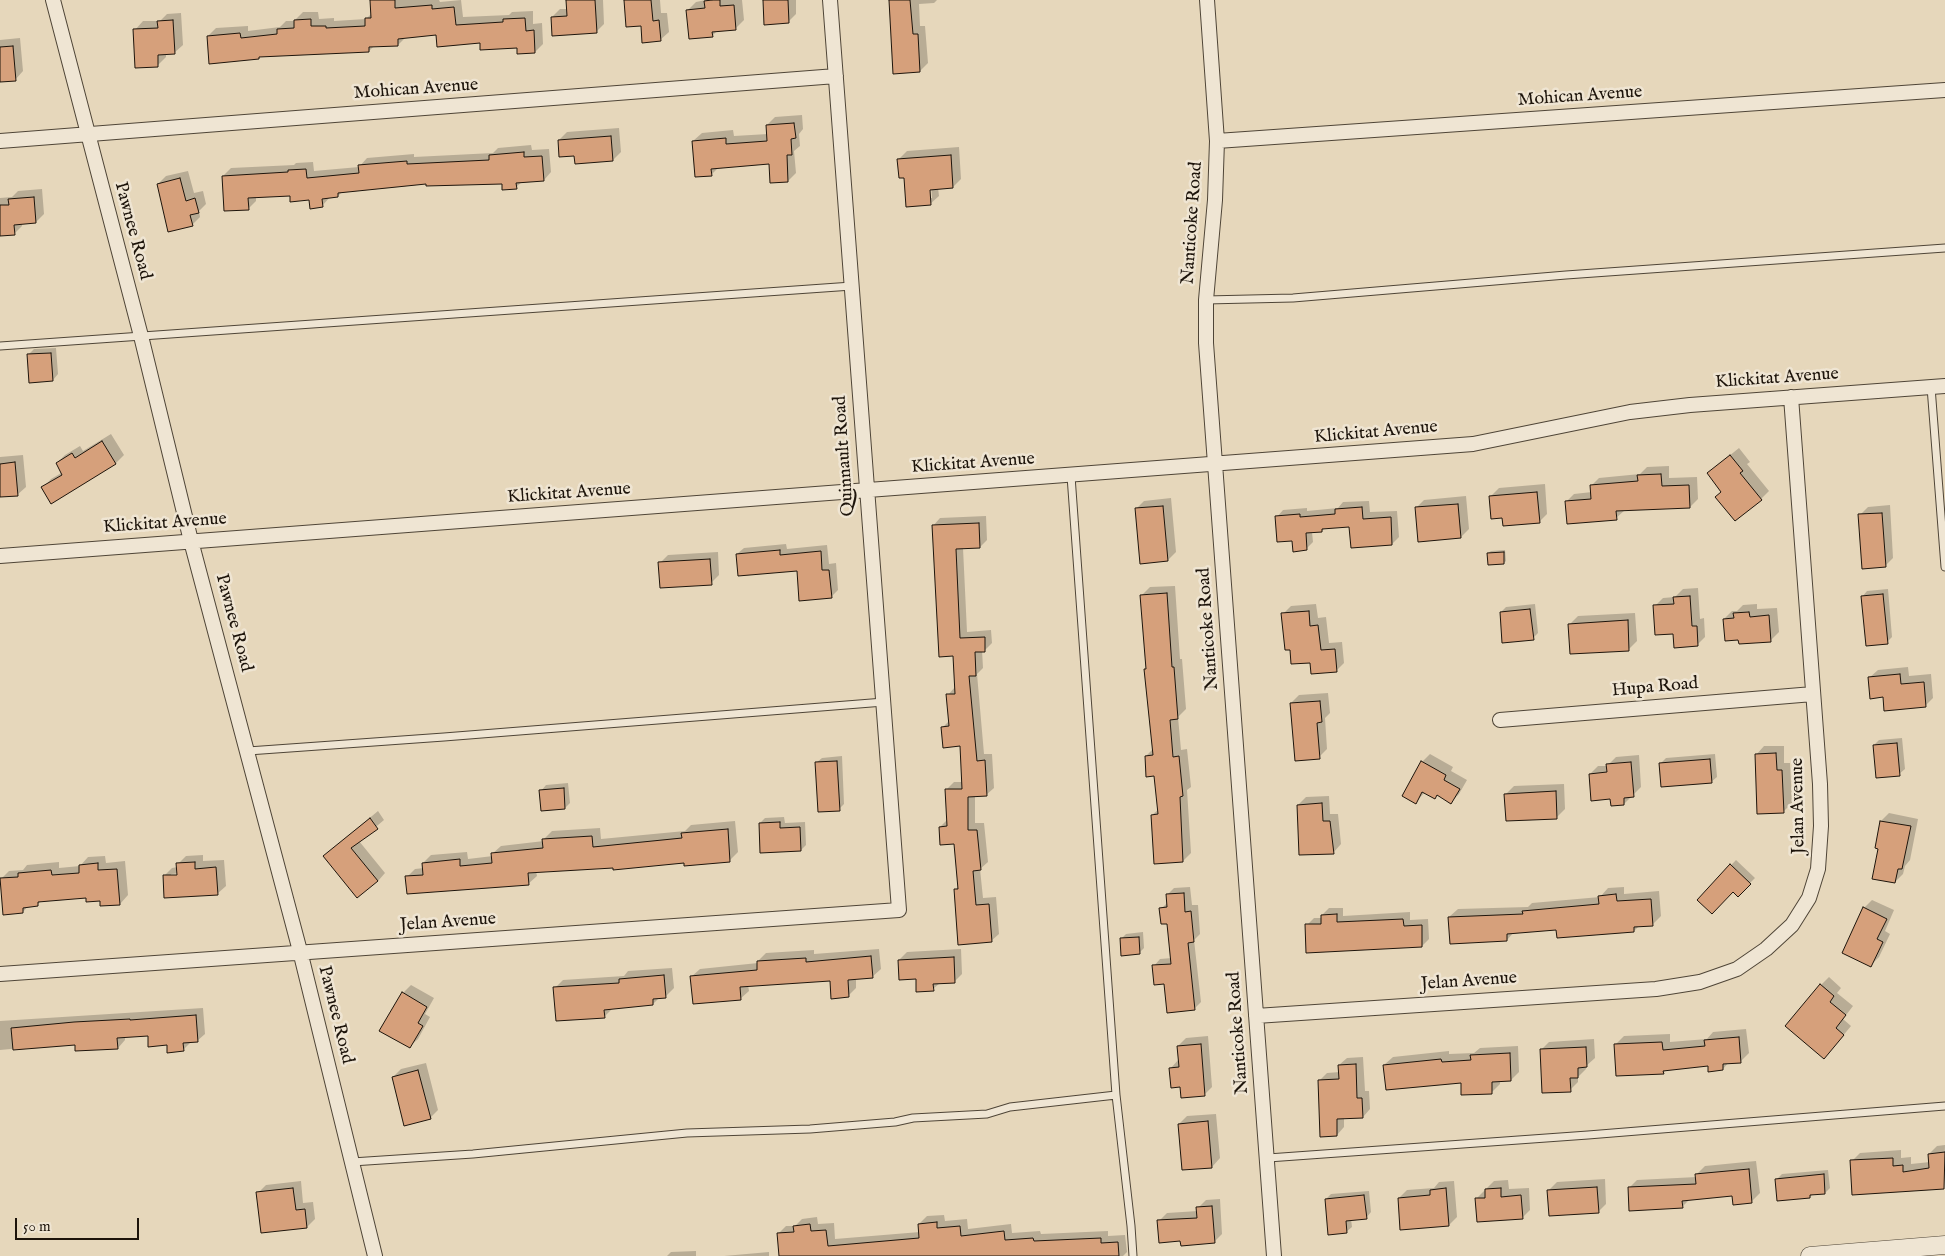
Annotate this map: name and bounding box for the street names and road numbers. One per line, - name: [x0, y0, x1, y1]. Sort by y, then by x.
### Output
- street label: Mohican Avenue: [353, 75, 479, 105]
- street label: Mohican Avenue: [1517, 82, 1643, 112]
- street label: Nanticoke Road: [1178, 161, 1208, 285]
- street label: Pawnee Road: [109, 180, 155, 282]
- street label: Klickitat Avenue: [1714, 364, 1840, 394]
- street label: Quinnault Road: [830, 395, 860, 517]
- street label: Klickitat Avenue: [1313, 417, 1439, 449]
- street label: Klickitat Avenue: [910, 449, 1036, 479]
- street label: Klickitat Avenue: [506, 479, 632, 509]
- street label: Klickitat Avenue: [102, 509, 228, 539]
- street label: Nanticoke Road: [1194, 567, 1224, 691]
- street label: Pawnee Road: [210, 572, 256, 674]
- street label: Hupa Road: [1611, 673, 1699, 703]
- street label: Jelan Avenue: [1787, 758, 1811, 854]
- street label: Jelan Avenue: [399, 909, 497, 937]
- street label: Pawnee Road: [312, 964, 358, 1066]
- street label: Jelan Avenue: [1420, 968, 1518, 996]
- street label: Nanticoke Road: [1224, 971, 1254, 1095]

